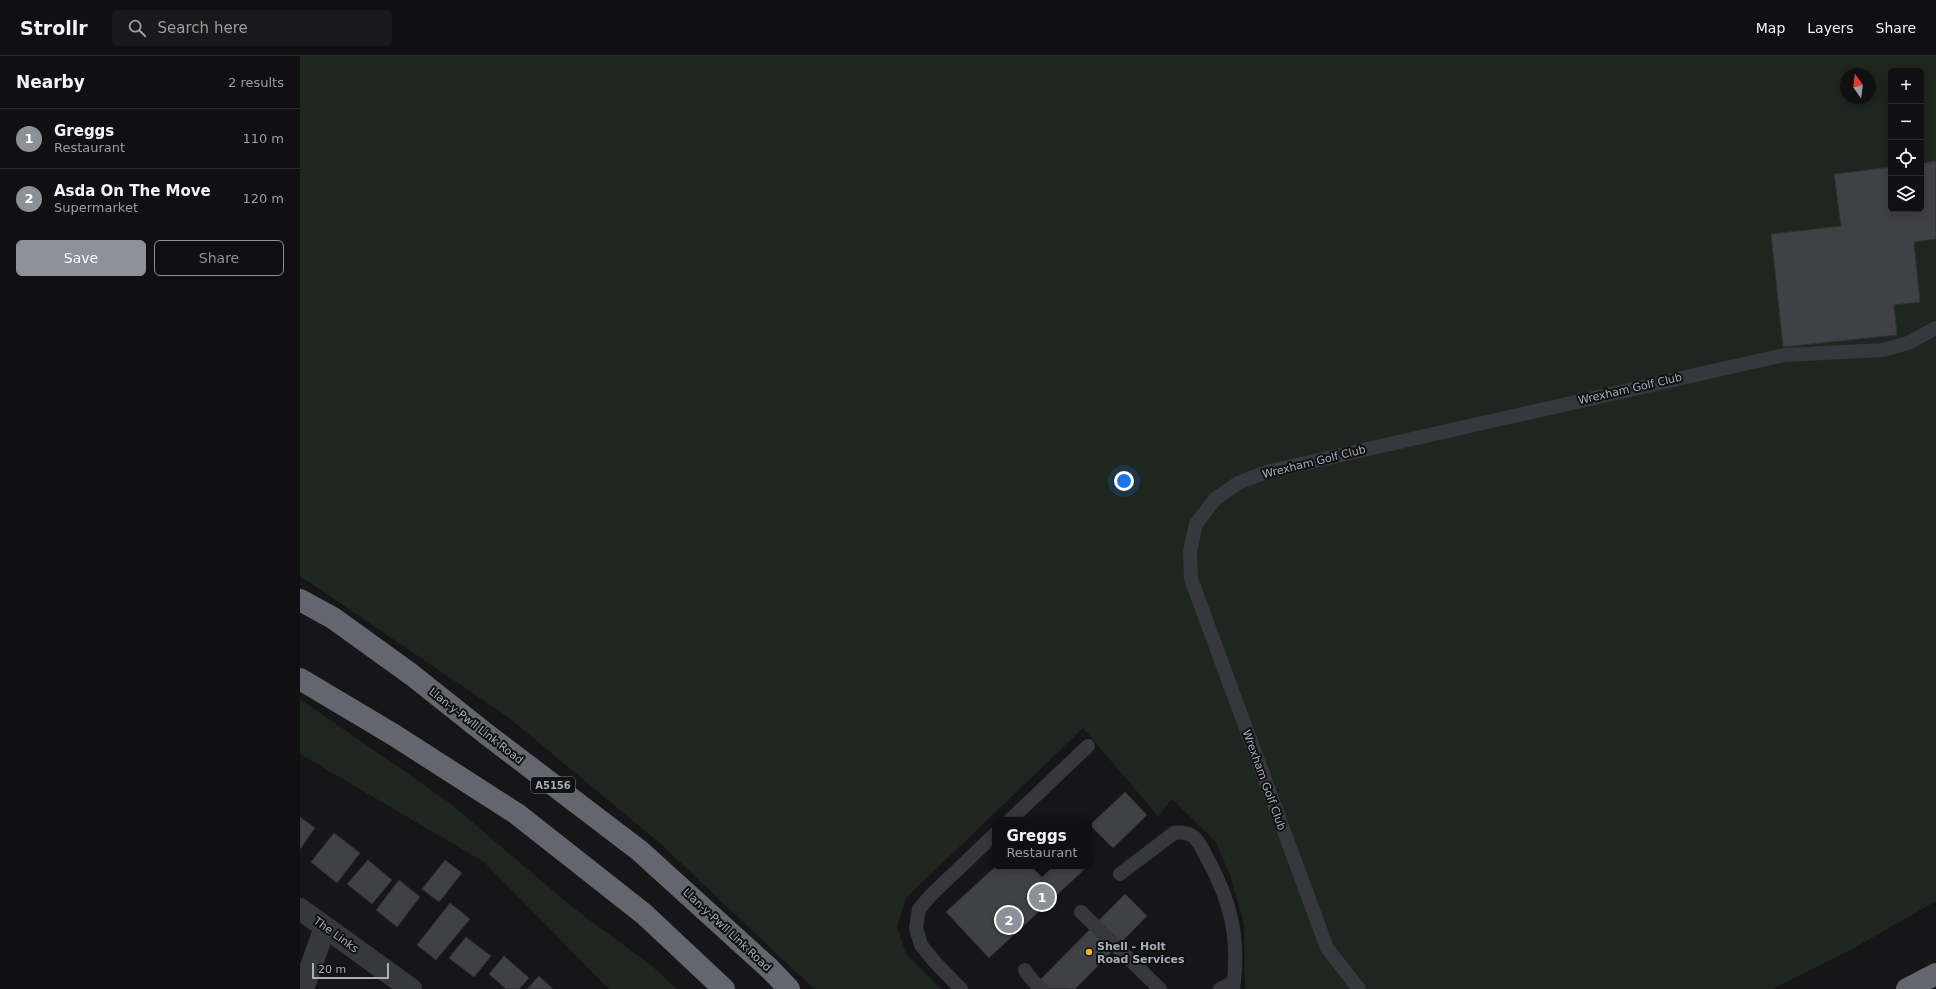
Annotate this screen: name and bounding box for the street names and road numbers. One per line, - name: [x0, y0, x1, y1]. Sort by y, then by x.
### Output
- street label: Wrexham Golf Club: [1577, 371, 1683, 407]
- street label: Wrexham Golf Club: [1261, 443, 1367, 481]
- street label: Llan-y-Pwll Link Road: [426, 685, 526, 767]
- street label: Wrexham Golf Club: [1240, 728, 1288, 832]
- road number: A5156: [531, 777, 575, 793]
- street label: Llan-y-Pwll Link Road: [680, 886, 774, 974]
- street label: The Links: [310, 914, 361, 956]

